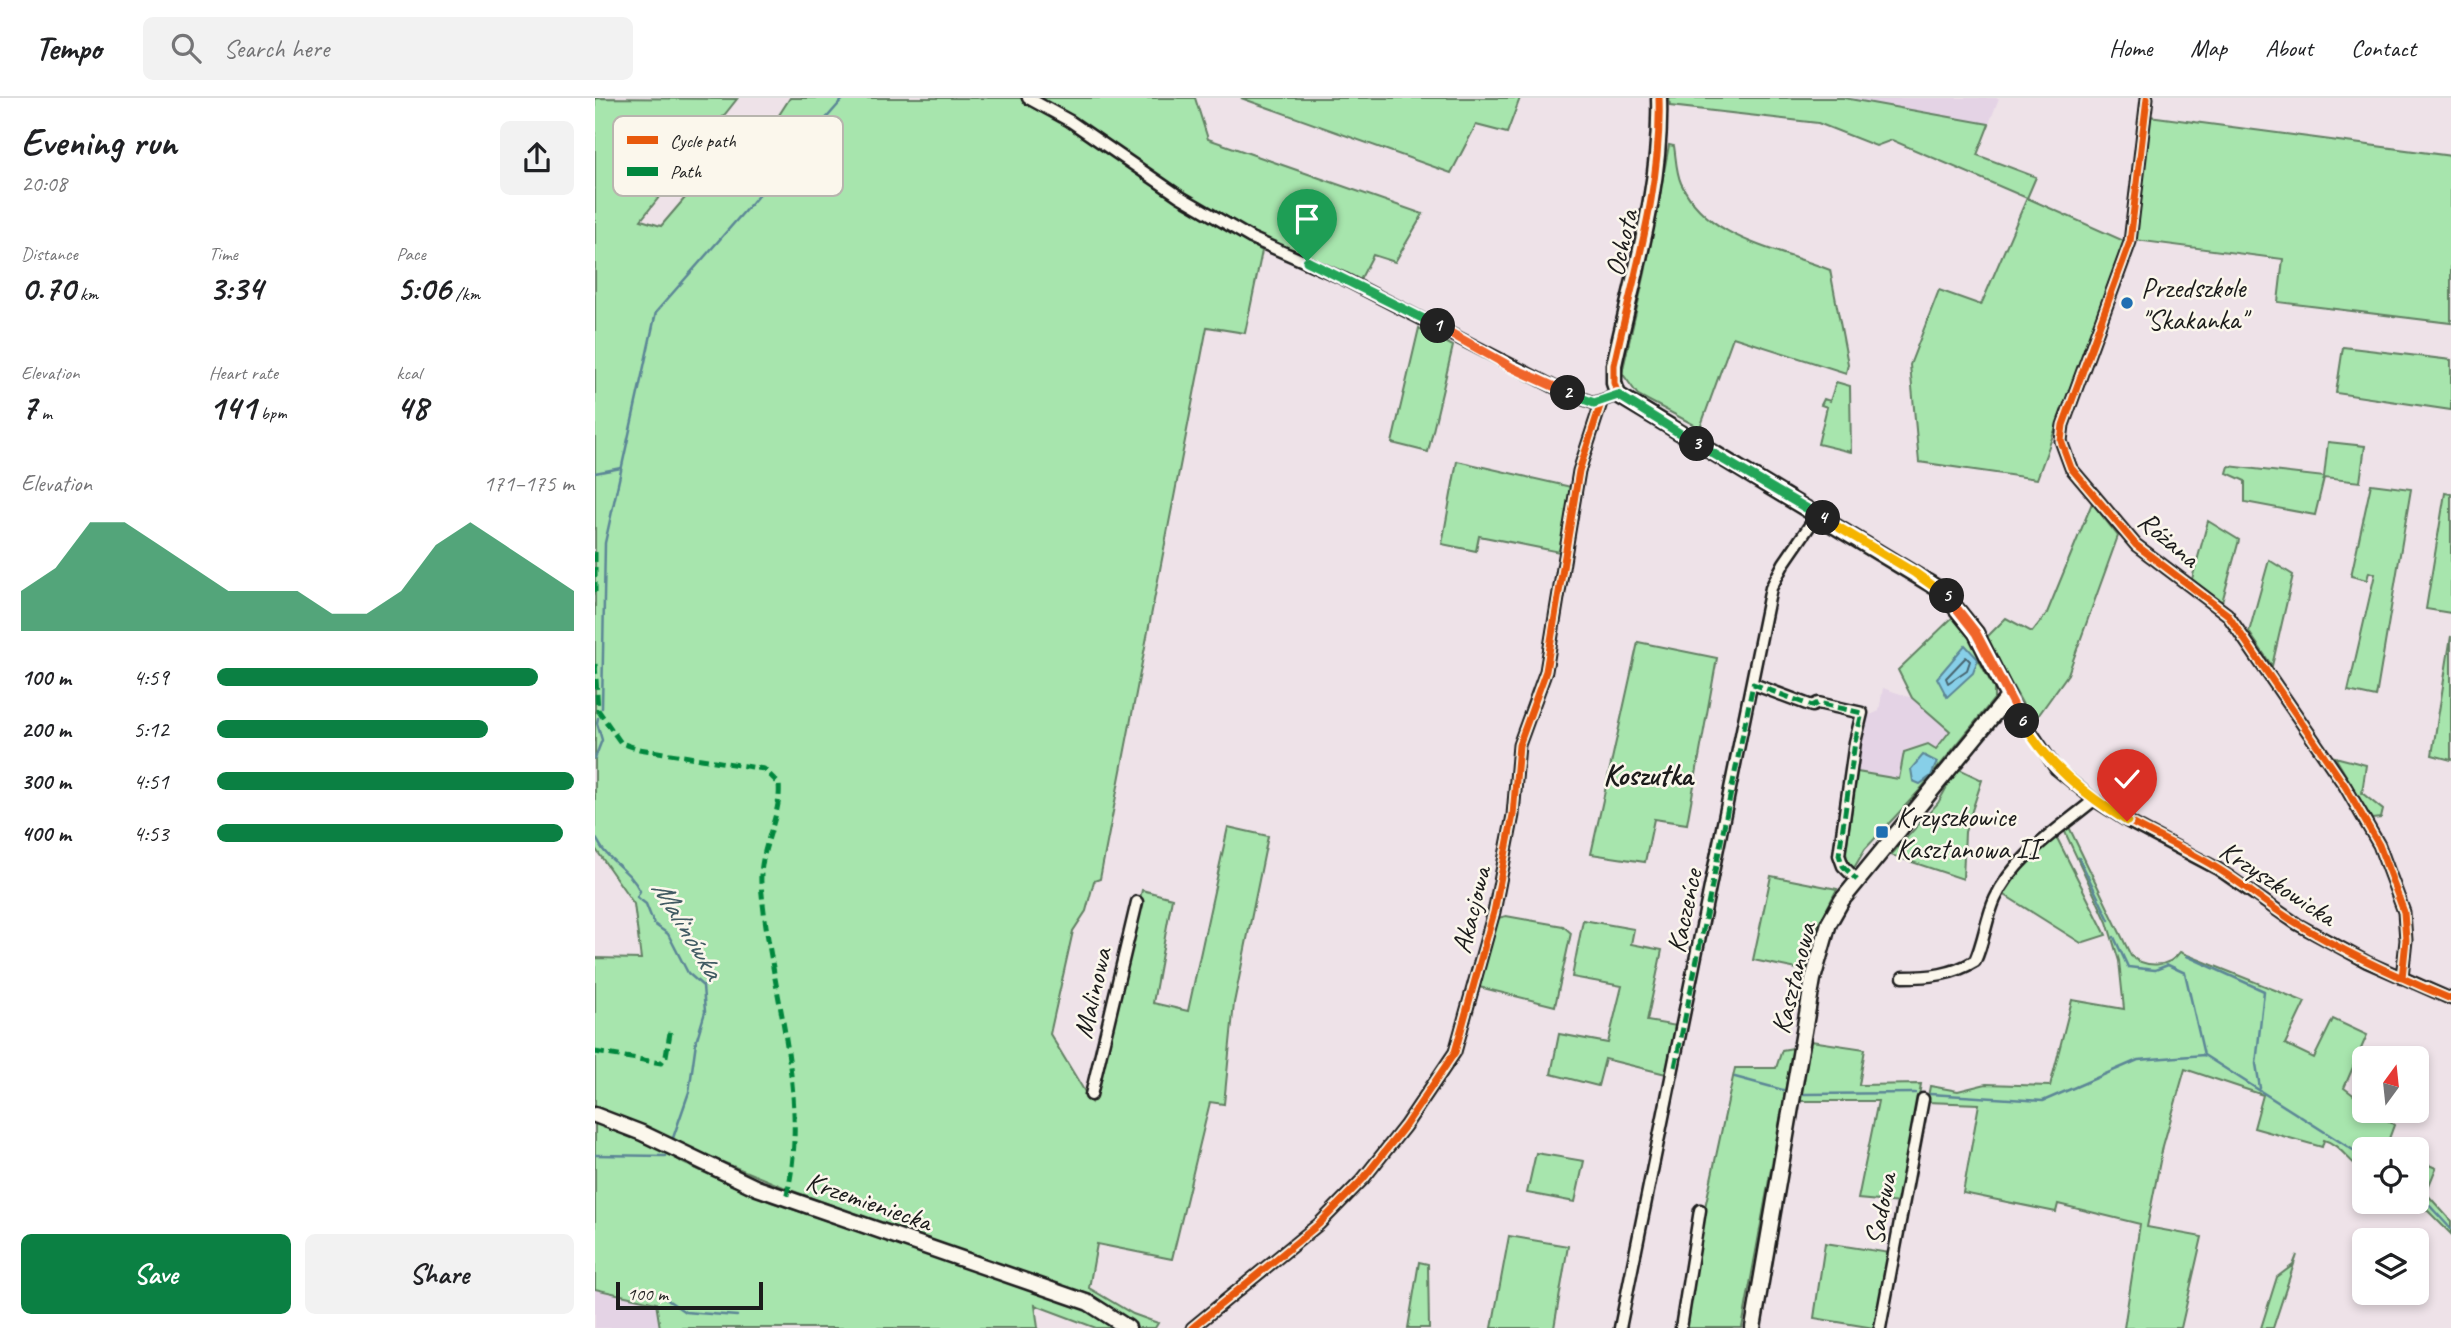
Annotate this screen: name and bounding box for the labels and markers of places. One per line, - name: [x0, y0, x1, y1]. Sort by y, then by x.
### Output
- pin: [1277, 189, 1337, 261]
- place label: Przedszkole "Skakanka": [2141, 270, 2252, 337]
- marker: Przedszkole "Skakanka": [2119, 295, 2135, 311]
- pin: 1: [1421, 308, 1455, 344]
- pin: 2: [1551, 376, 1585, 410]
- pin: 3: [1679, 426, 1715, 462]
- pin: 4: [1805, 500, 1841, 536]
- pin: 5: [1929, 578, 1965, 614]
- pin: 6: [2005, 704, 2039, 738]
- pin: [2097, 749, 2157, 821]
- place label: Krzyszkowice Kasztanowa II: [1896, 799, 2045, 866]
- marker: Krzyszkowice Kasztanowa II: [1874, 824, 1890, 840]

